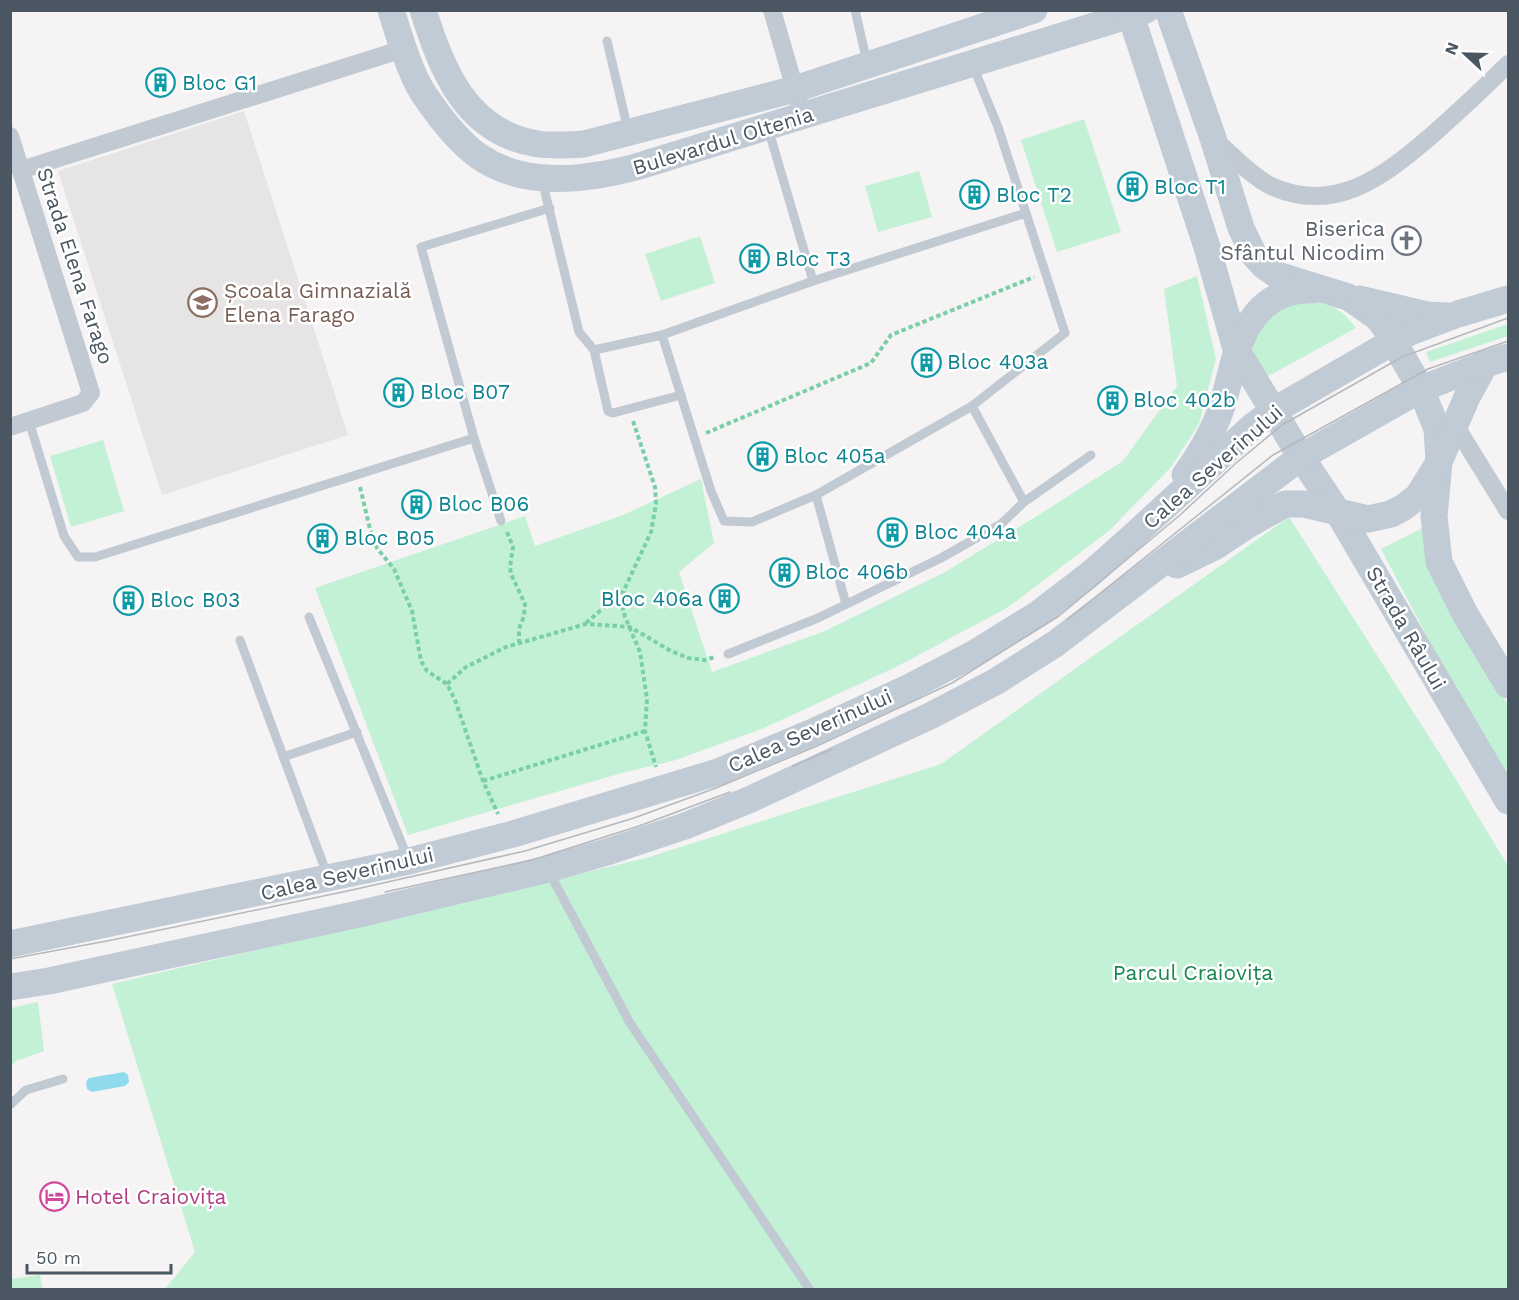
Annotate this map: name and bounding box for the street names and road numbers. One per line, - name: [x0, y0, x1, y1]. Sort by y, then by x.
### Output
- street label: Bulevardul Oltenia: [629, 101, 816, 180]
- street label: Strada Elena Farago: [32, 164, 119, 367]
- street label: Calea Severinului: [1138, 399, 1288, 534]
- street label: Strada Râului: [1361, 562, 1452, 694]
- street label: Calea Severinului: [724, 683, 896, 778]
- street label: Calea Severinului: [258, 841, 436, 906]

